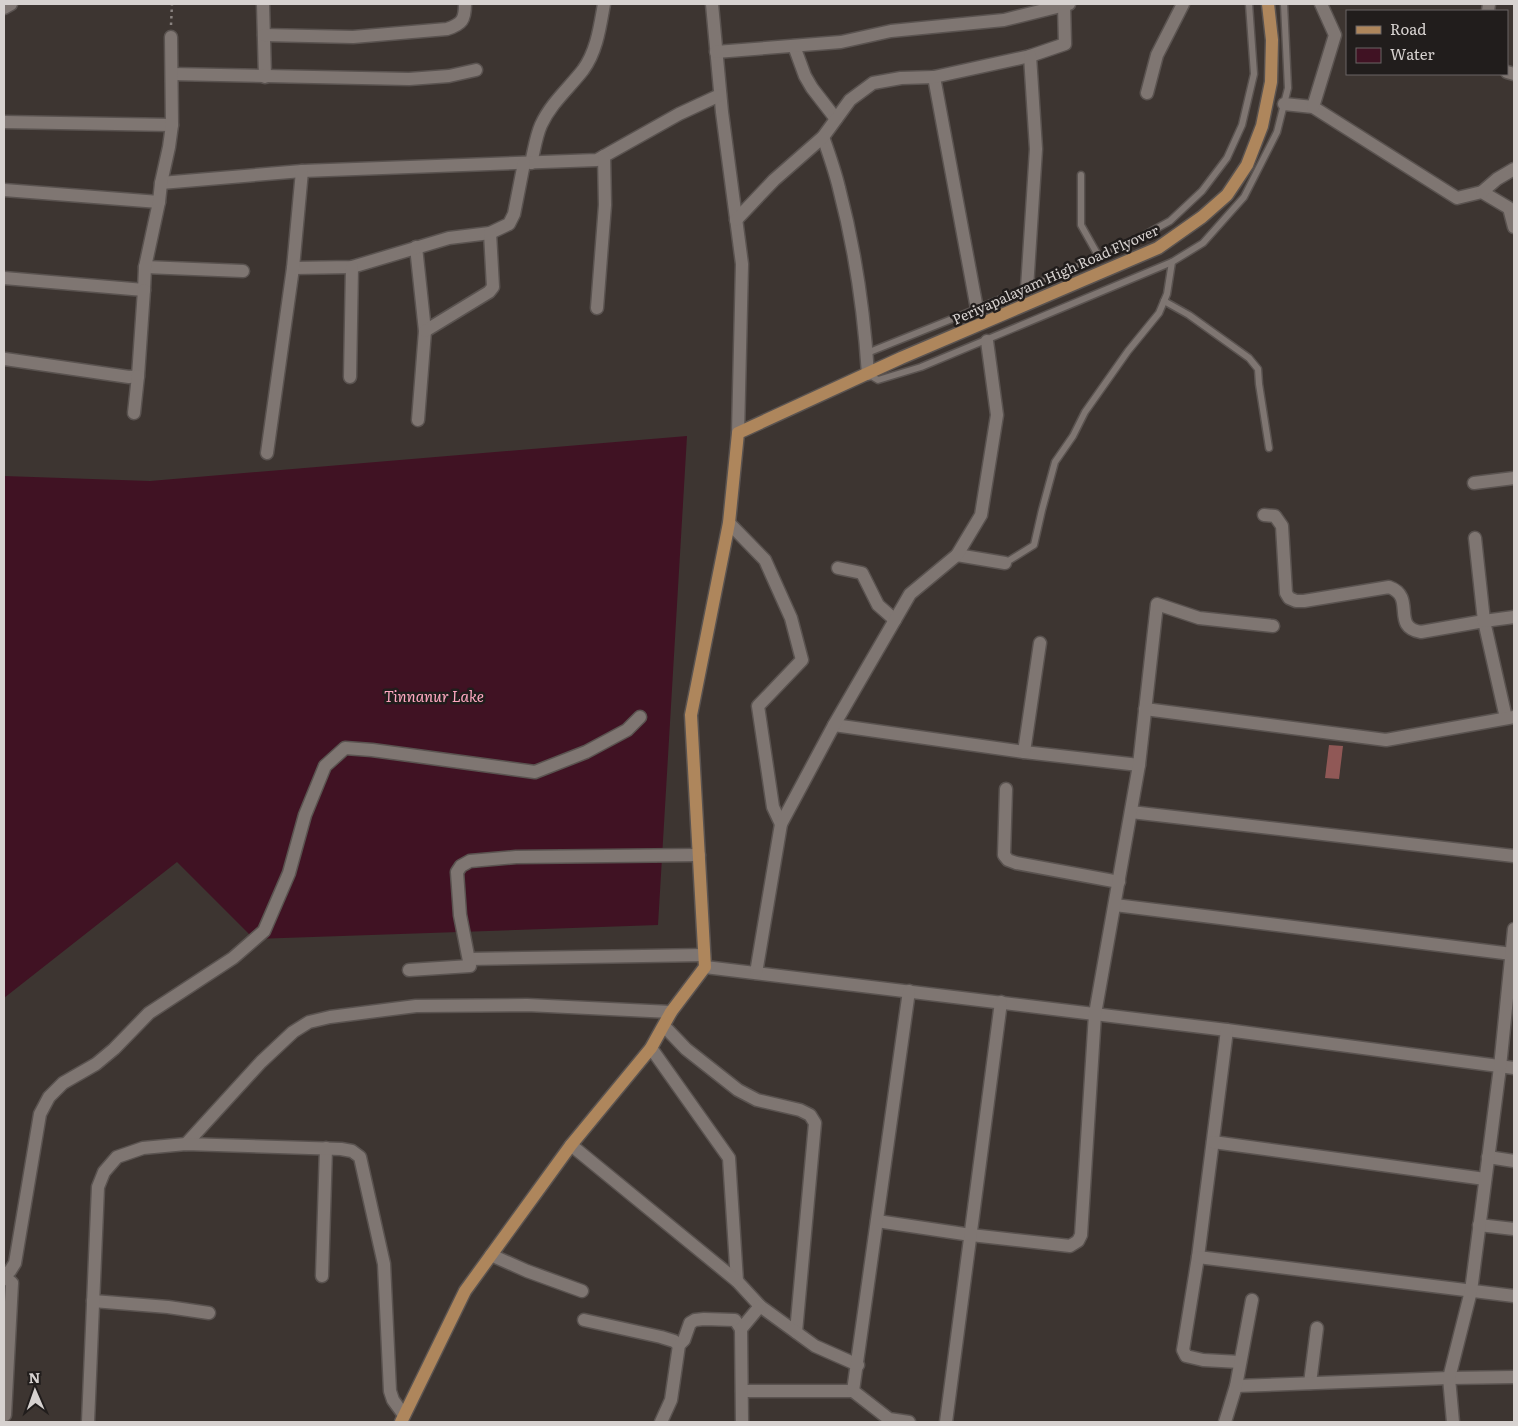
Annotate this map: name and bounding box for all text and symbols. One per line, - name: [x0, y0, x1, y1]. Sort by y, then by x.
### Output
- legend: [1346, 10, 1508, 75]
- text: Road: [1390, 17, 1426, 40]
- text: Water: [1390, 42, 1435, 65]
- street label: Periyapalayam High Road Flyover: [949, 219, 1162, 329]
- water label: Tinnanur Lake: [384, 684, 484, 707]
- north arrow: [10, 1366, 60, 1416]
- text: N: [28, 1367, 41, 1387]

